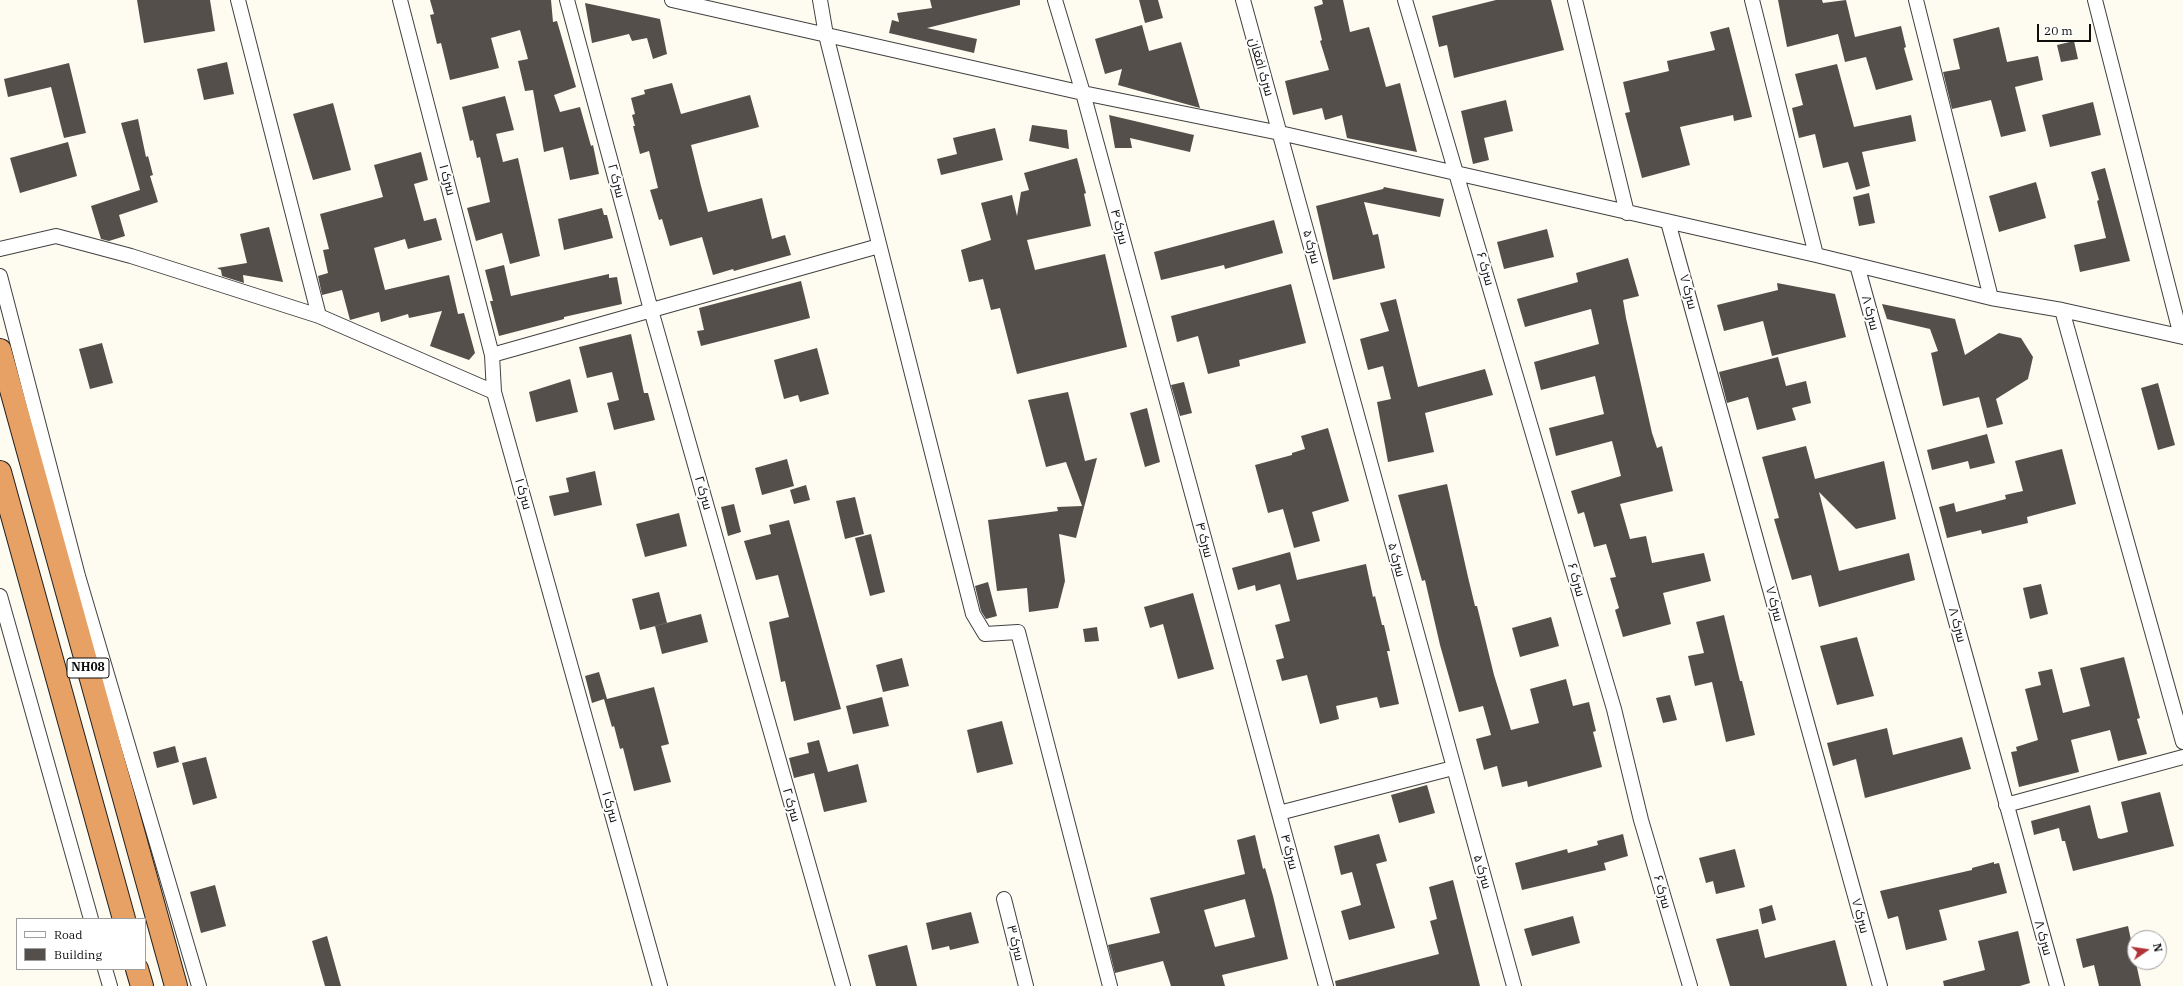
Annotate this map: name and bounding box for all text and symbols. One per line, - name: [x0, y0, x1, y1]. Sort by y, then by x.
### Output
- scale bar: [2039, 16, 2093, 42]
- text: 20 m: [2044, 23, 2073, 38]
- street label: سرک افغان: [1245, 36, 1277, 98]
- street label: سرک ۲: [604, 162, 628, 200]
- street label: سرک ۱: [435, 163, 459, 197]
- street label: سرک ۴: [1107, 207, 1131, 247]
- street label: سرک ۵: [1299, 228, 1323, 266]
- street label: سرک ۶: [1473, 251, 1497, 287]
- street label: سرک ۷: [1676, 273, 1700, 311]
- street label: سرک ۸: [1858, 294, 1882, 332]
- street label: سرک ۲: [691, 474, 715, 512]
- street label: سرک ۱: [511, 477, 535, 511]
- street label: سرک ۴: [1192, 520, 1216, 560]
- street label: سرک ۵: [1384, 541, 1408, 579]
- street label: سرک ۶: [1564, 562, 1588, 598]
- street label: سرک ۷: [1762, 585, 1786, 623]
- street label: سرک ۸: [1945, 606, 1969, 644]
- road number: NH08: [67, 658, 109, 678]
- street label: سرک ۲: [779, 786, 803, 824]
- street label: سرک ۱: [598, 790, 622, 824]
- street label: سرک ۴: [1277, 832, 1301, 872]
- street label: سرک ۵: [1470, 853, 1494, 891]
- street label: سرک ۶: [1650, 874, 1674, 910]
- street label: سرک ۷: [1848, 897, 1872, 935]
- legend: [16, 918, 146, 970]
- street label: سرک ۸: [2031, 919, 2055, 957]
- street label: سرک ۳: [1003, 923, 1027, 963]
- text: Road: [54, 927, 83, 942]
- north arrow: [2127, 930, 2167, 970]
- text: N: [2150, 942, 2166, 953]
- text: Building: [54, 947, 102, 962]

